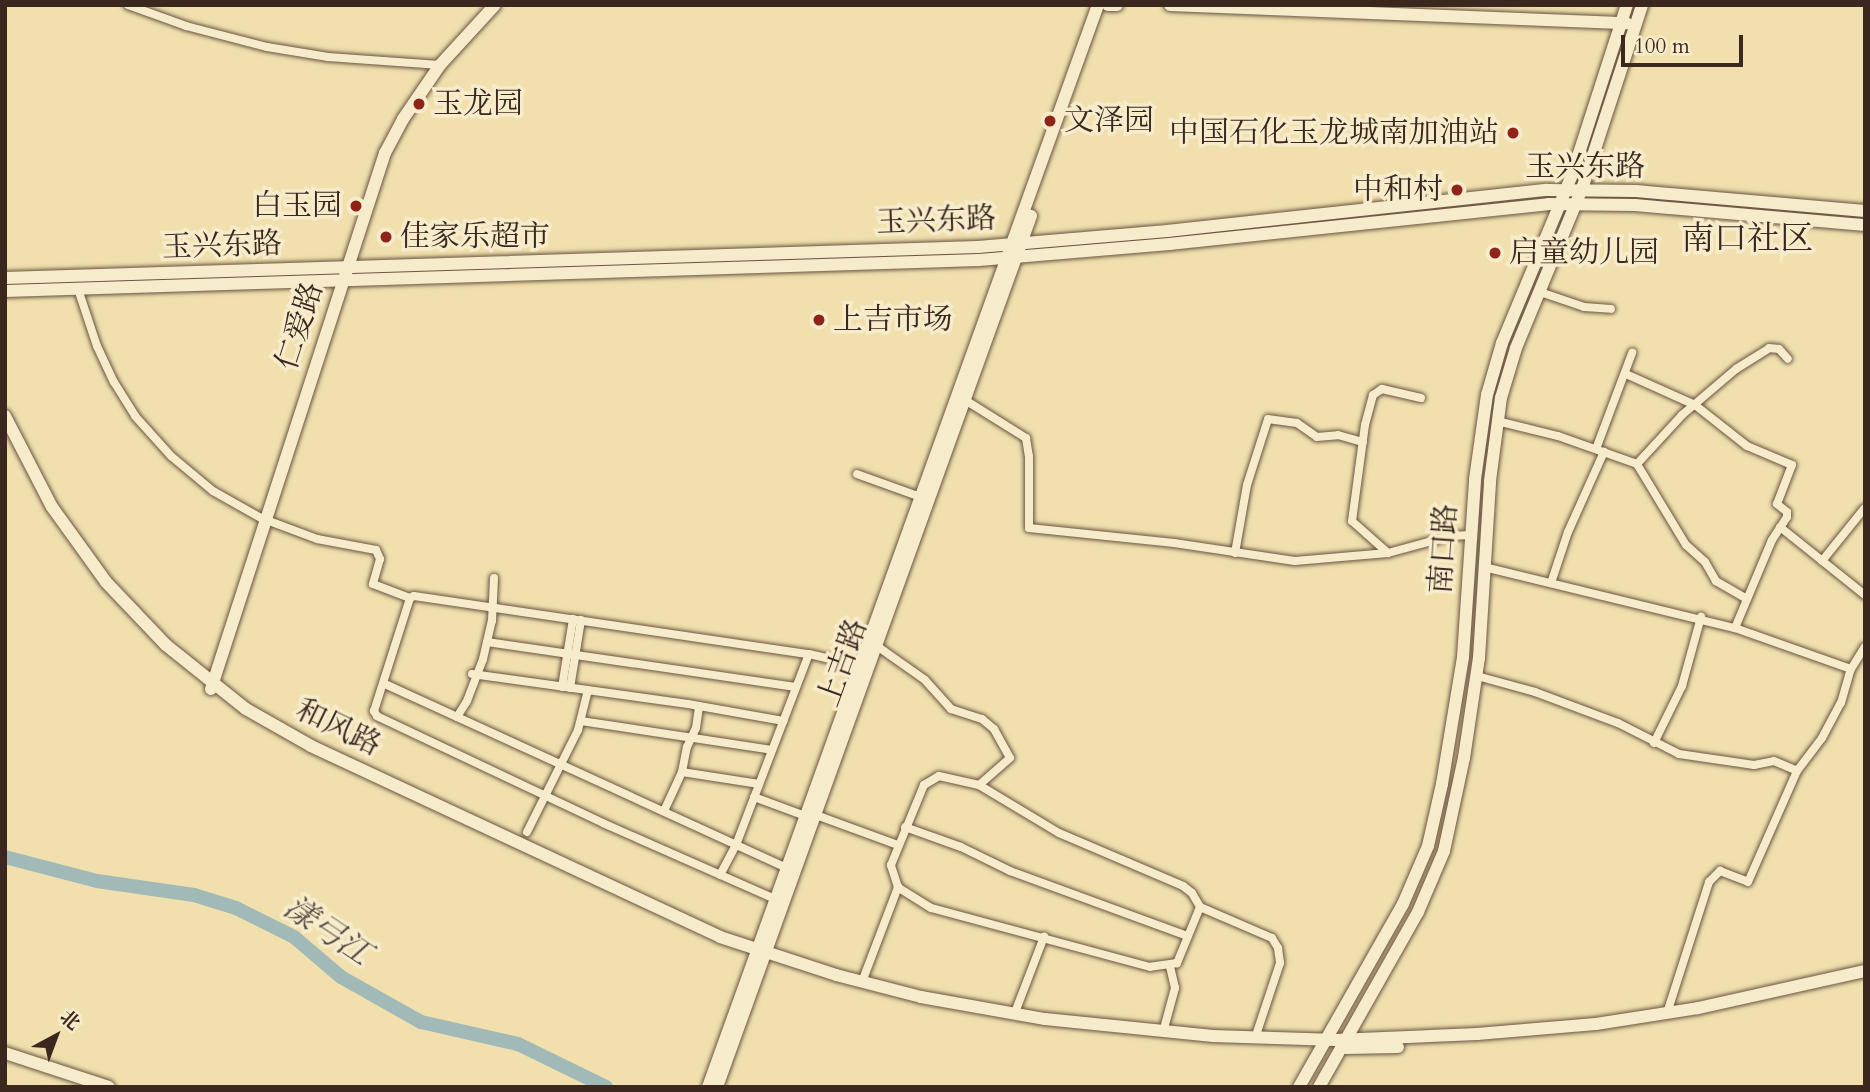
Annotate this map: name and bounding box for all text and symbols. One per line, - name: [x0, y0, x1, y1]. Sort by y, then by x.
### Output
- scale bar: [1625, 21, 1748, 65]
- text: 100 m: [1634, 32, 1690, 61]
- place label: 玉龙园: [433, 86, 523, 122]
- marker: 玉龙园: [411, 96, 427, 112]
- place label: 文泽园: [1064, 103, 1154, 139]
- marker: 文泽园: [1042, 113, 1058, 129]
- place label: 中国石化玉龙城南加油站: [1169, 115, 1499, 151]
- marker: 中国石化玉龙城南加油站: [1505, 125, 1521, 141]
- street label: 玉兴东路: [1525, 149, 1645, 185]
- place label: 中和村: [1353, 172, 1443, 208]
- marker: 中和村: [1449, 182, 1465, 198]
- place label: 白玉园: [252, 188, 342, 224]
- marker: 白玉园: [348, 198, 364, 214]
- street label: 玉兴东路: [875, 201, 997, 241]
- place label: 佳家乐超市: [400, 219, 550, 255]
- district label: 南口社区: [1681, 219, 1813, 259]
- street label: 玉兴东路: [161, 226, 283, 266]
- marker: 佳家乐超市: [378, 229, 394, 245]
- place label: 启童幼儿园: [1509, 235, 1659, 271]
- marker: 启童幼儿园: [1487, 245, 1503, 261]
- street label: 仁爱路: [269, 278, 331, 374]
- place label: 上吉市场: [833, 302, 953, 338]
- marker: 上吉市场: [811, 312, 827, 328]
- street label: 南口路: [1423, 503, 1465, 595]
- street label: 上吉路: [811, 615, 875, 711]
- street label: 和风路: [290, 692, 386, 764]
- water label: 漾弓江: [276, 888, 378, 974]
- north arrow: [21, 1001, 91, 1071]
- text: 北: [54, 1004, 85, 1036]

